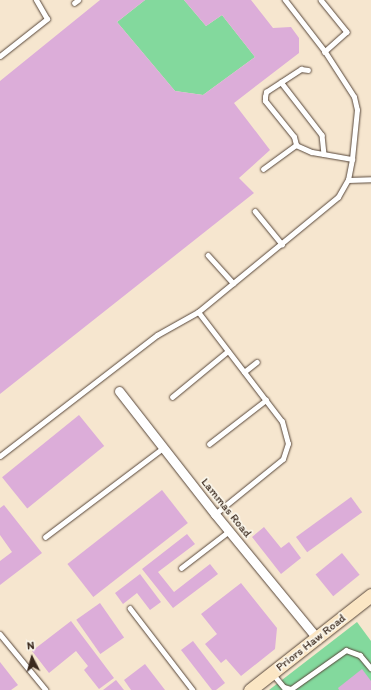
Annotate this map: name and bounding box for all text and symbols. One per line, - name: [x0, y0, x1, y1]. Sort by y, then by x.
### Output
- street label: Lammas Road: [198, 476, 254, 540]
- street label: Priors Haw Road: [273, 611, 349, 675]
- north arrow: [12, 638, 52, 678]
- text: N: [26, 639, 35, 652]

